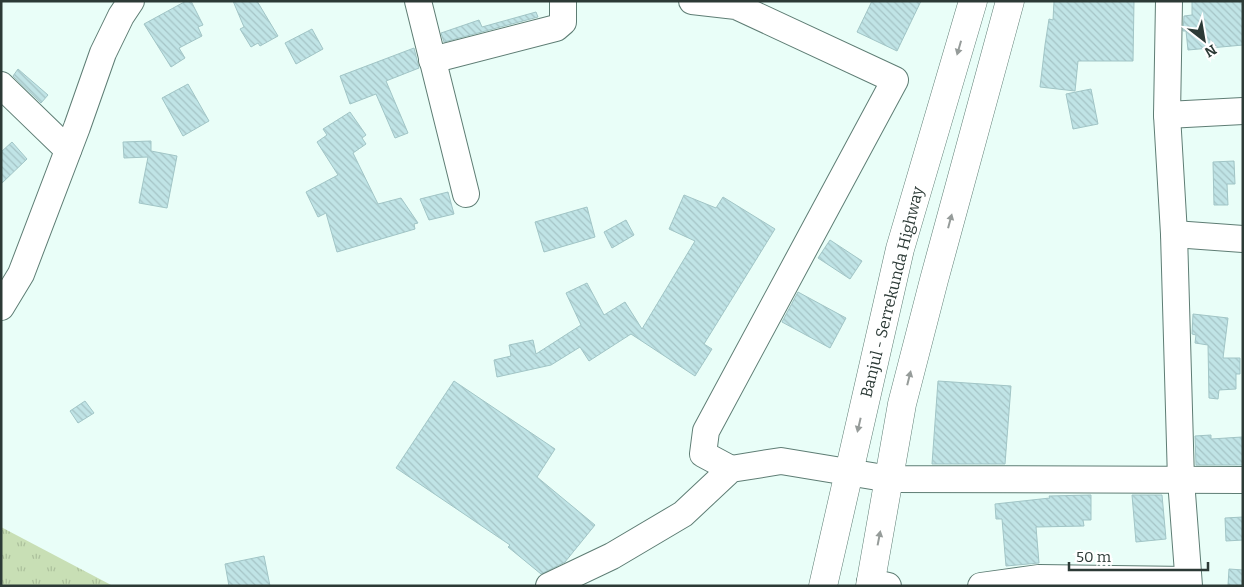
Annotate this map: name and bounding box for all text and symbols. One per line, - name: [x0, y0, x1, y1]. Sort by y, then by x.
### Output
- north arrow: [1179, 15, 1229, 65]
- one-way arrow: [955, 41, 963, 56]
- text: N: [1201, 41, 1219, 61]
- street label: Banjul - Serrekunda Highway: [857, 184, 928, 400]
- one-way arrow: [946, 213, 954, 229]
- one-way arrow: [905, 371, 913, 386]
- one-way arrow: [855, 417, 863, 432]
- one-way arrow: [875, 529, 883, 545]
- scale bar: [1069, 540, 1208, 572]
- text: 50 m: [1076, 548, 1112, 566]

